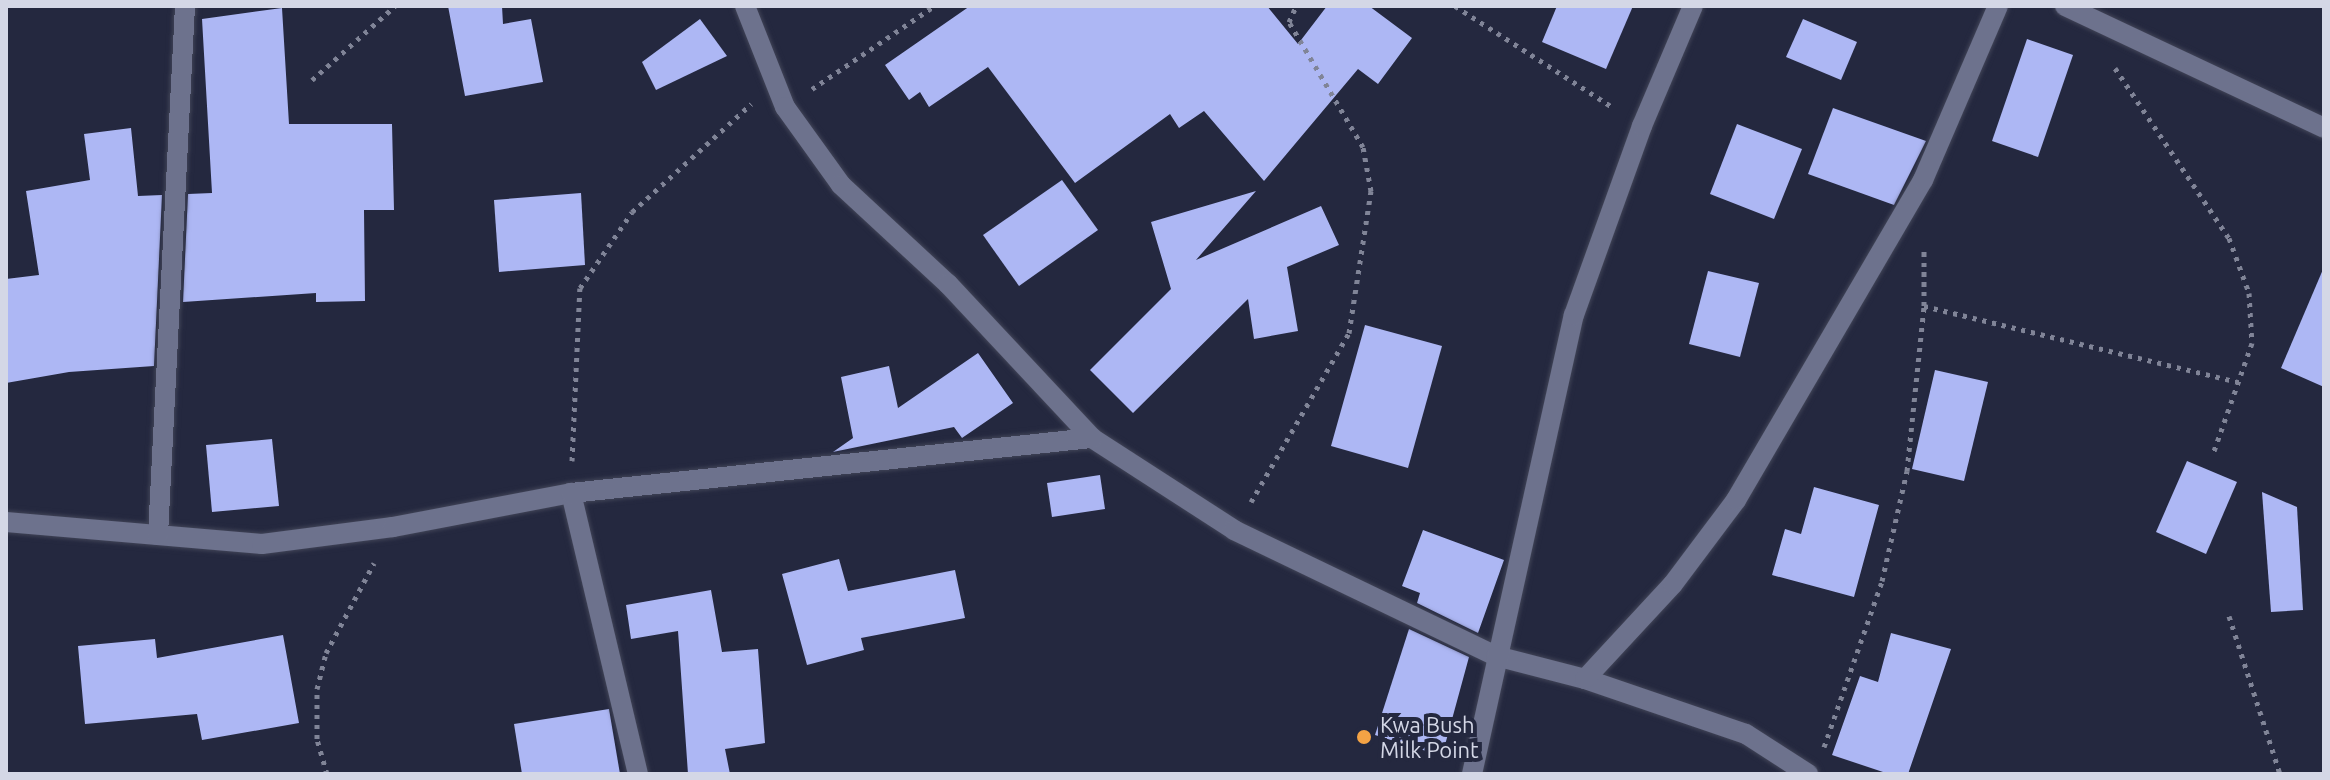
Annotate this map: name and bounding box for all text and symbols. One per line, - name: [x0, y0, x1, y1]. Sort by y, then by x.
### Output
- place label: Kwa Bush Milk Point: [1380, 711, 1479, 762]
- marker: Kwa Bush Milk Point: [1355, 728, 1373, 746]

